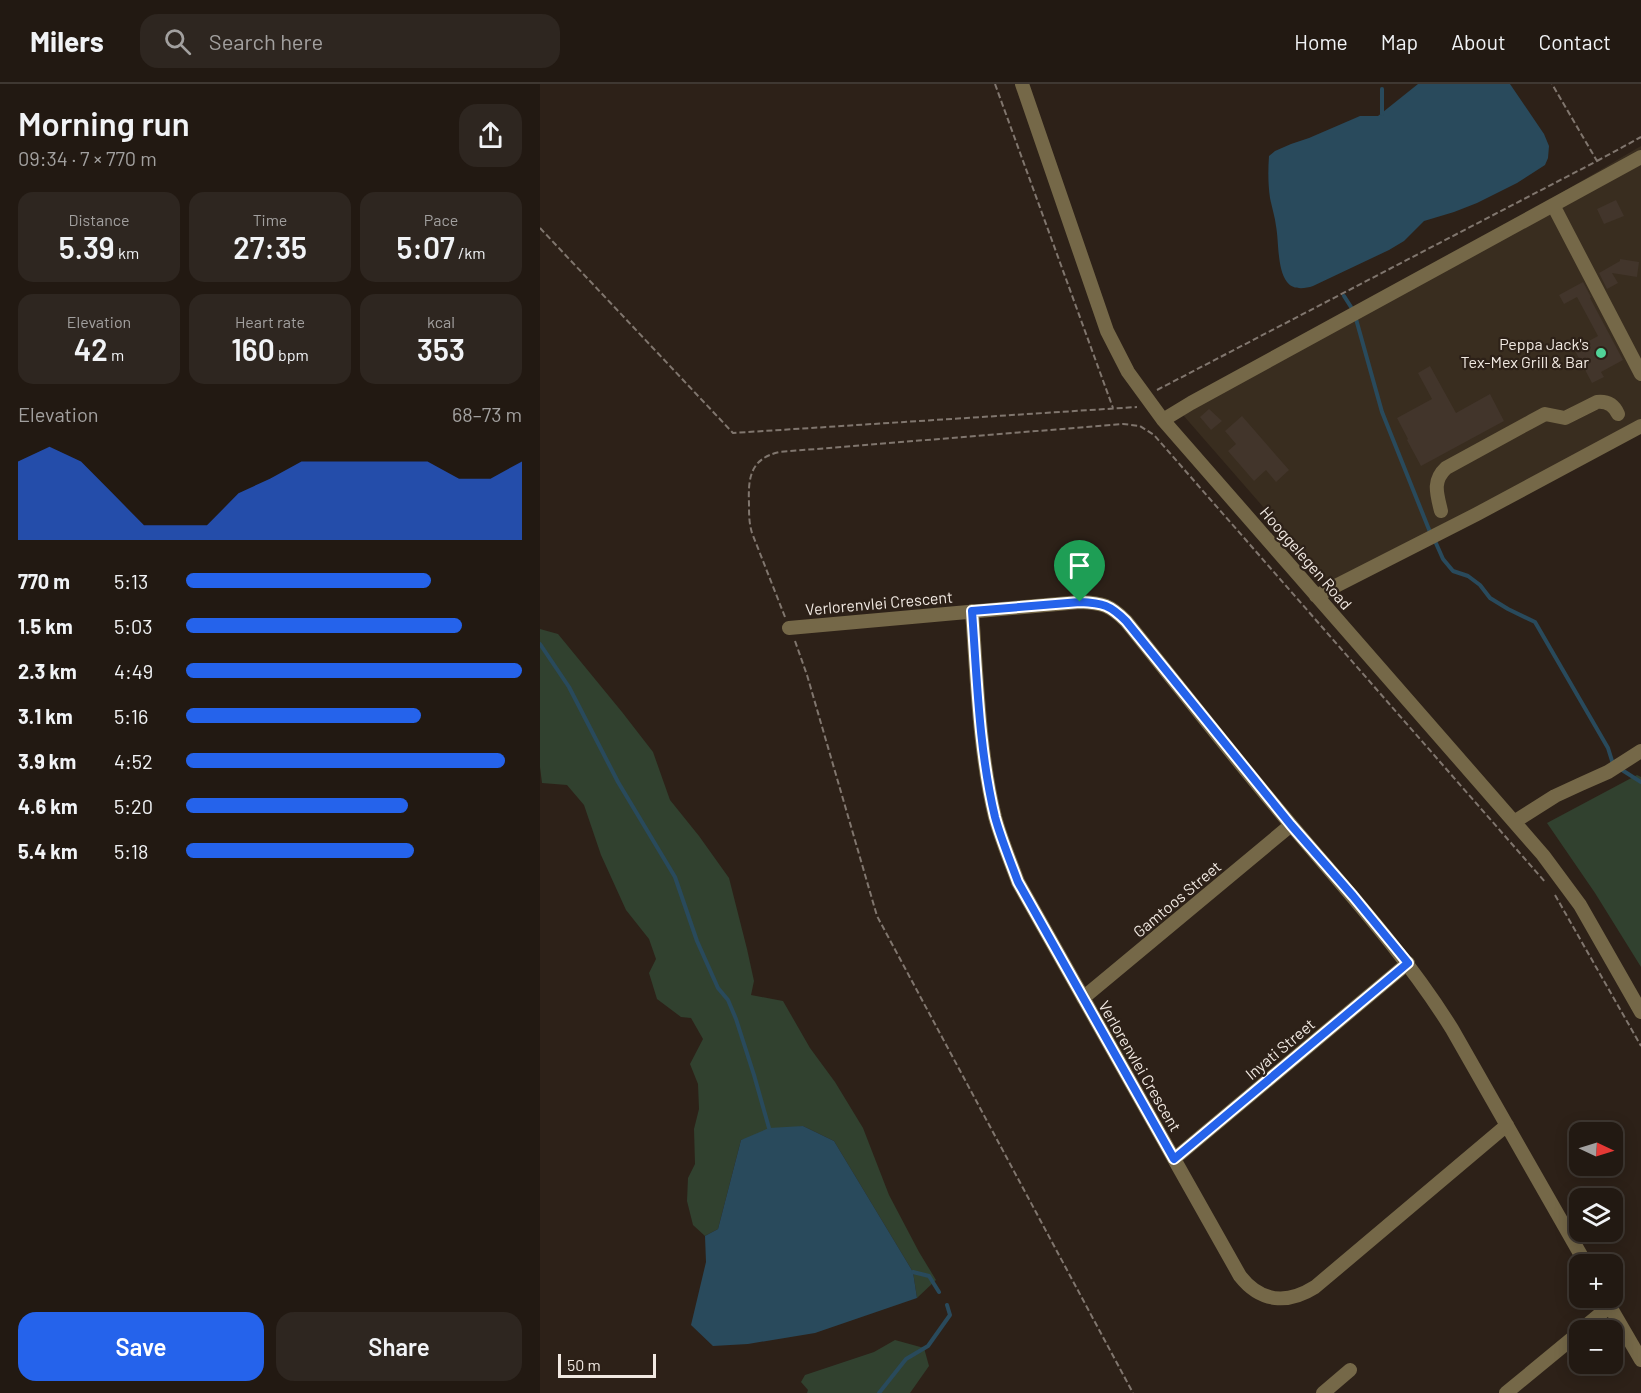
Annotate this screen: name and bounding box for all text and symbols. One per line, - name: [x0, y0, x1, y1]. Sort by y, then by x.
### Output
- search box: [140, 14, 560, 68]
- text: Milers: [30, 24, 104, 58]
- icon: search: [161, 25, 194, 58]
- text: Search here: [209, 28, 323, 54]
- text: Home: [1294, 29, 1348, 54]
- text: Map: [1381, 29, 1418, 54]
- text: About: [1451, 29, 1506, 54]
- text: Contact: [1539, 29, 1611, 54]
- text: Morning run: [18, 103, 190, 143]
- button: share: [459, 104, 522, 167]
- text: 09:34 · 7 × 770 m: [18, 146, 157, 170]
- text: Distance: [69, 210, 129, 229]
- text: Time: [253, 210, 287, 229]
- text: Pace: [424, 210, 458, 229]
- text: 5.39: [59, 229, 115, 265]
- text: 27:35: [233, 229, 307, 265]
- text: 5:07: [396, 229, 455, 265]
- text: km: [115, 243, 139, 262]
- text: /km: [455, 243, 486, 262]
- text: Elevation: [67, 312, 131, 331]
- text: Heart rate: [235, 312, 305, 331]
- text: kcal: [427, 312, 455, 331]
- text: 42: [74, 331, 108, 367]
- text: 160: [231, 331, 275, 367]
- text: 353: [417, 331, 465, 367]
- place label: Peppa Jack's Tex-Mex Grill & Bar: [1461, 334, 1589, 371]
- text: m: [108, 345, 124, 364]
- text: bpm: [275, 345, 309, 364]
- marker: Peppa Jack's Tex-Mex Grill & Bar: [1594, 346, 1608, 360]
- text: Elevation: [18, 402, 99, 426]
- text: 68–73 m: [452, 402, 522, 426]
- street label: Hooggelegen Road: [1257, 502, 1356, 613]
- pin: [1054, 540, 1105, 602]
- icon: arrive: [1063, 549, 1096, 582]
- text: 770 m: [18, 569, 70, 593]
- text: 5:13: [114, 569, 148, 593]
- street label: Verlorenvlei Crescent: [804, 587, 954, 618]
- text: 1.5 km: [18, 614, 73, 638]
- text: 5:03: [114, 614, 153, 638]
- text: 2.3 km: [18, 659, 77, 683]
- text: 4:49: [114, 659, 153, 683]
- text: 3.1 km: [18, 704, 73, 728]
- text: 5:16: [114, 704, 148, 728]
- text: 3.9 km: [18, 749, 76, 773]
- text: 4:52: [114, 749, 153, 773]
- text: 4.6 km: [18, 794, 78, 818]
- text: 5:20: [114, 794, 153, 818]
- text: 5.4 km: [18, 839, 78, 863]
- text: 5:18: [114, 839, 148, 863]
- street label: Gamtoos Street: [1129, 856, 1224, 941]
- street label: Verlorenvlei Crescent: [1095, 997, 1186, 1135]
- street label: Inyati Street: [1241, 1014, 1318, 1083]
- north arrow: [1569, 1122, 1623, 1176]
- map controls: [1569, 1122, 1623, 1374]
- button: layers: [1569, 1188, 1623, 1242]
- button: +: [1569, 1254, 1623, 1308]
- button: Save: [18, 1312, 264, 1381]
- button: Share: [276, 1312, 522, 1381]
- button: −: [1569, 1320, 1623, 1374]
- scale bar: [558, 1351, 656, 1378]
- text: 50 m: [567, 1355, 601, 1374]

